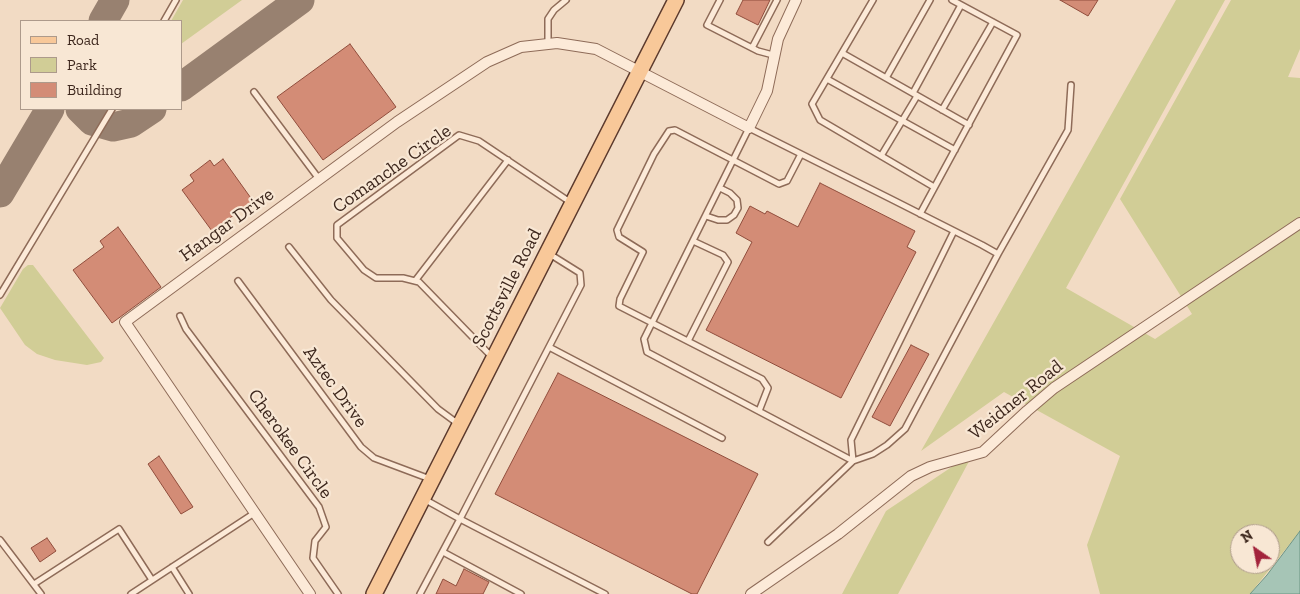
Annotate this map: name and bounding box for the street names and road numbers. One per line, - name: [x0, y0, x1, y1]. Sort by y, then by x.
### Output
- street label: Comanche Circle: [328, 120, 456, 218]
- street label: Hangar Drive: [175, 183, 279, 267]
- street label: Scottsville Road: [467, 225, 547, 351]
- street label: Aztec Drive: [298, 342, 372, 432]
- street label: Weidner Road: [964, 355, 1068, 445]
- street label: Cherokee Circle: [243, 385, 337, 503]

